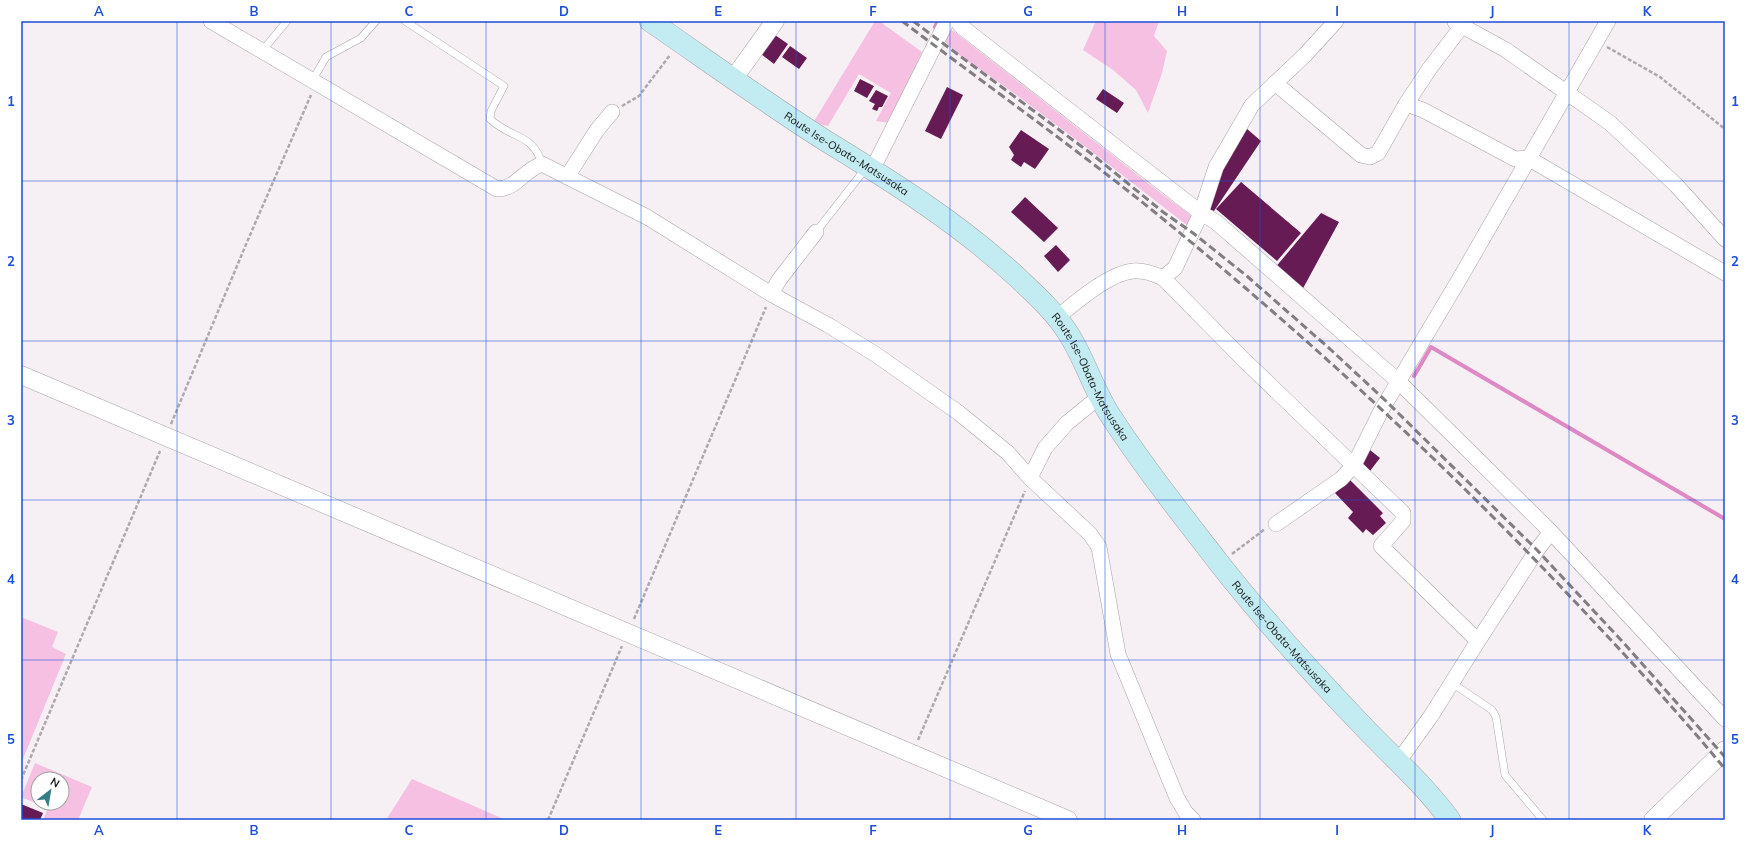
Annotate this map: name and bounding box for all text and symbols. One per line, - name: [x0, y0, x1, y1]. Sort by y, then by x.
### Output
- text: A: [94, 3, 104, 19]
- text: B: [250, 3, 259, 19]
- text: C: [405, 3, 414, 19]
- text: D: [559, 3, 569, 19]
- text: E: [714, 3, 722, 19]
- text: F: [869, 3, 877, 19]
- text: G: [1023, 3, 1033, 19]
- text: H: [1177, 3, 1187, 19]
- text: I: [1335, 3, 1339, 19]
- text: J: [1490, 3, 1494, 19]
- text: K: [1643, 3, 1653, 19]
- text: 1: [7, 93, 15, 109]
- text: 1: [1731, 93, 1739, 109]
- street label: Route Ise-Obata-Matsusaka: [781, 109, 911, 198]
- text: 2: [7, 253, 15, 269]
- text: 2: [1731, 253, 1739, 269]
- street label: Route Ise-Obata-Matsusaka: [1049, 310, 1132, 443]
- text: 3: [7, 412, 15, 428]
- text: 3: [1731, 412, 1739, 428]
- text: 4: [7, 571, 15, 587]
- text: 4: [1731, 571, 1739, 587]
- street label: Route Ise-Obata-Matsusaka: [1229, 578, 1335, 696]
- text: 5: [7, 731, 15, 747]
- text: 5: [1731, 731, 1739, 747]
- north arrow: [30, 771, 70, 811]
- text: N: [48, 774, 62, 791]
- text: A: [94, 822, 104, 838]
- text: B: [250, 822, 259, 838]
- text: C: [405, 822, 414, 838]
- text: D: [559, 822, 569, 838]
- text: E: [714, 822, 722, 838]
- text: F: [869, 822, 877, 838]
- text: G: [1023, 822, 1033, 838]
- text: H: [1177, 822, 1187, 838]
- text: I: [1335, 822, 1339, 838]
- text: J: [1490, 822, 1494, 838]
- text: K: [1643, 822, 1653, 838]

